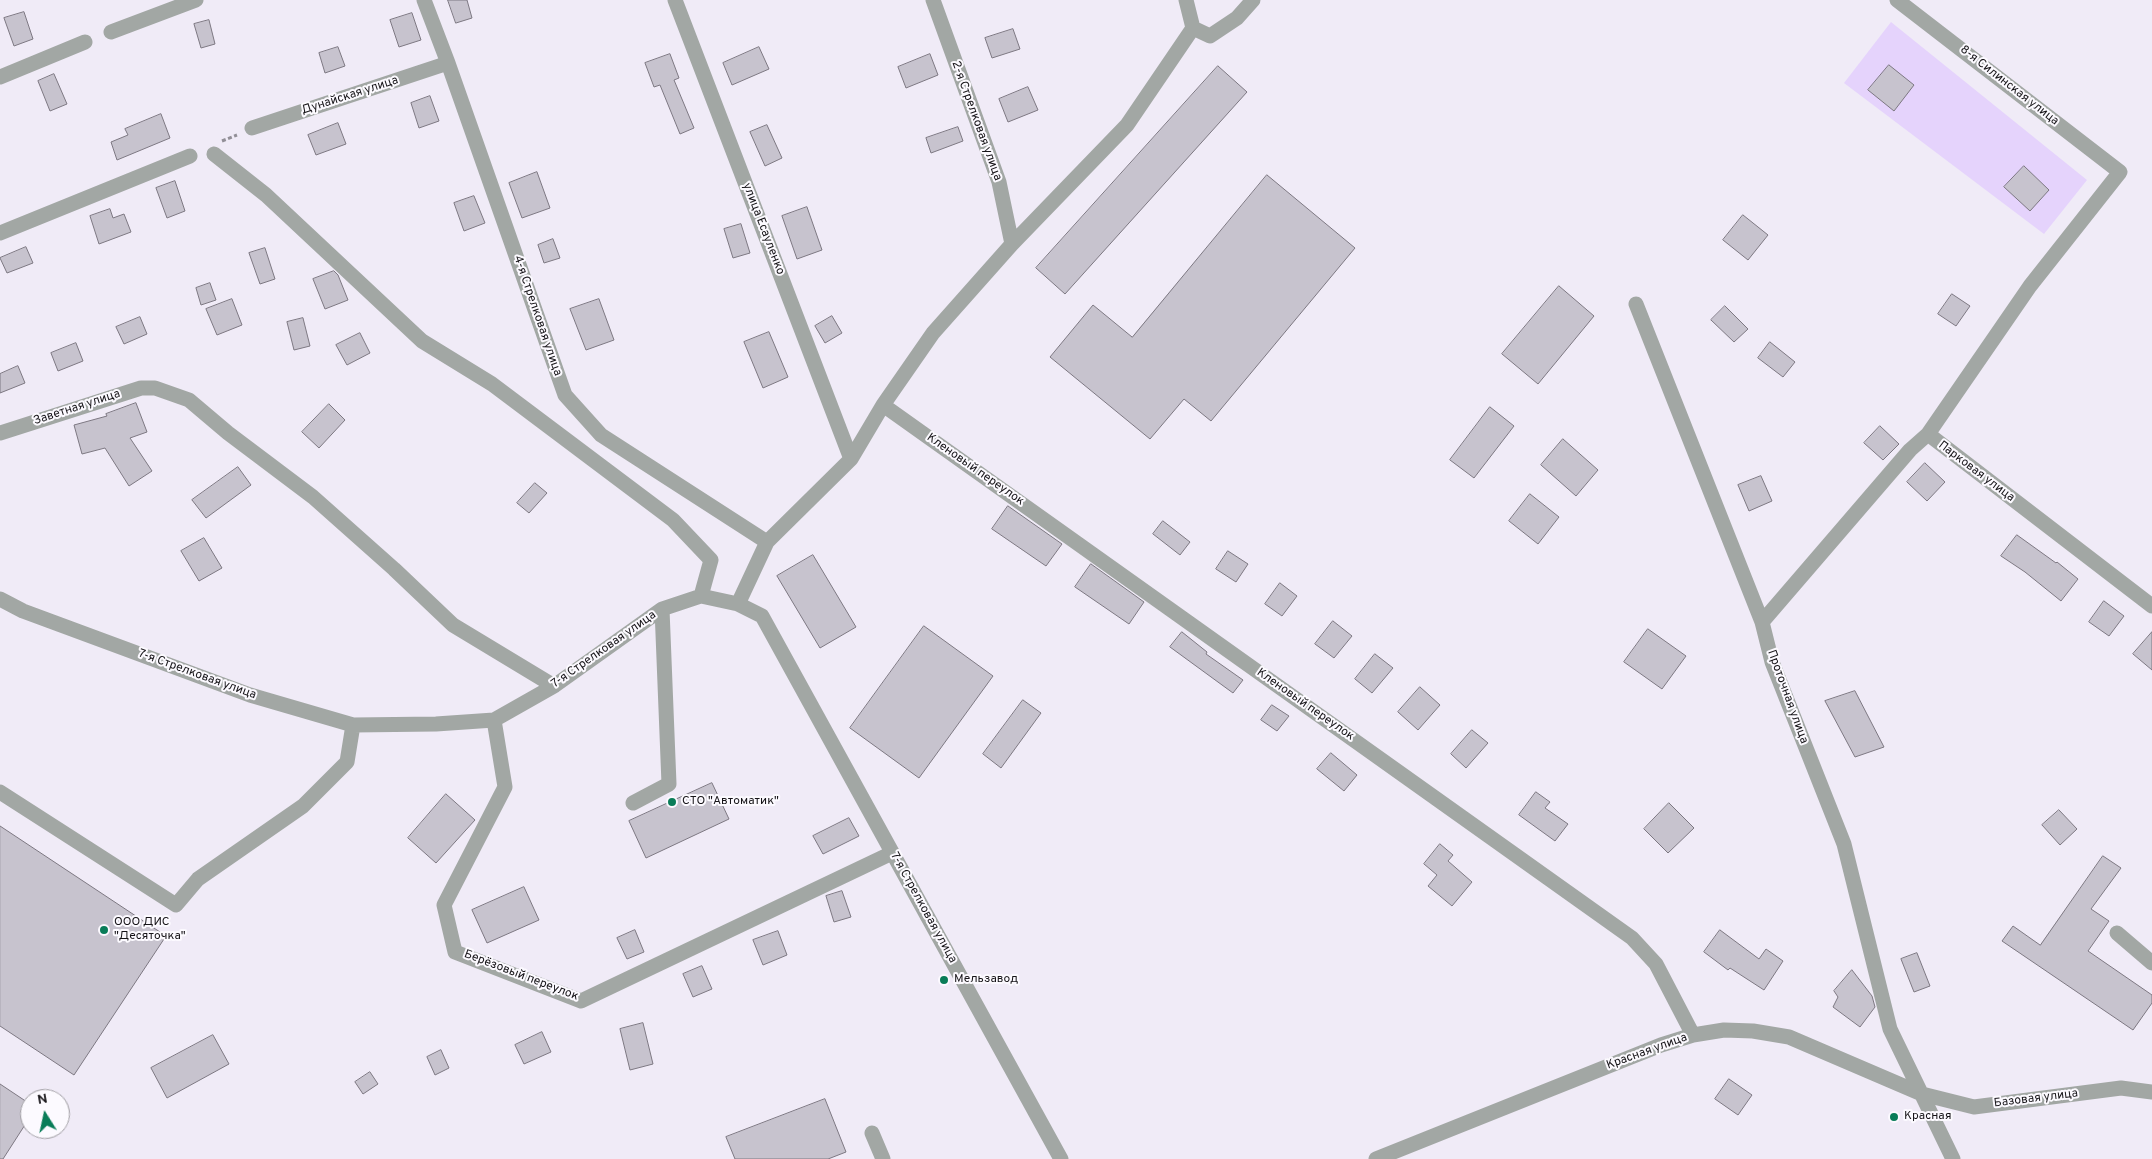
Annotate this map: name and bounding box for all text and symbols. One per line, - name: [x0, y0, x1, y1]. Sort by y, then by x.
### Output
- street label: 8-я Силинская улица: [1957, 43, 2061, 129]
- street label: 2-я Стрелковая улица: [948, 59, 1004, 183]
- street label: Дунайская улица: [300, 74, 400, 118]
- street label: улица Есауленко: [739, 181, 787, 277]
- street label: 4-я Стрелковая улица: [510, 254, 564, 378]
- street label: Заветная улица: [32, 387, 122, 429]
- street label: Кленовый переулок: [923, 431, 1027, 509]
- street label: Парковая улица: [1935, 439, 2017, 505]
- street label: 7-я Стрелковая улица: [549, 608, 659, 692]
- street label: 7-я Стрелковая улица: [136, 647, 258, 703]
- street label: Проточная улица: [1763, 648, 1811, 746]
- street label: Кленовый переулок: [1253, 666, 1357, 744]
- place label: СТО "Автоматик": [682, 795, 779, 809]
- marker: СТО "Автоматик": [666, 796, 678, 808]
- street label: 7-я Стрелковая улица: [887, 850, 959, 966]
- place label: ООО ДИС "Десяточка": [114, 916, 186, 944]
- marker: ООО ДИС "Десяточка": [98, 924, 110, 936]
- street label: Берёзовый переулок: [462, 948, 580, 1004]
- place label: Мельзавод: [954, 973, 1018, 987]
- marker: Мельзавод: [938, 974, 950, 986]
- street label: Красная улица: [1605, 1031, 1689, 1073]
- street label: Базовая улица: [1993, 1087, 2079, 1111]
- north arrow: [20, 1089, 70, 1139]
- text: N: [36, 1090, 49, 1109]
- place label: Красная: [1904, 1110, 1951, 1124]
- marker: Красная: [1888, 1111, 1900, 1123]

